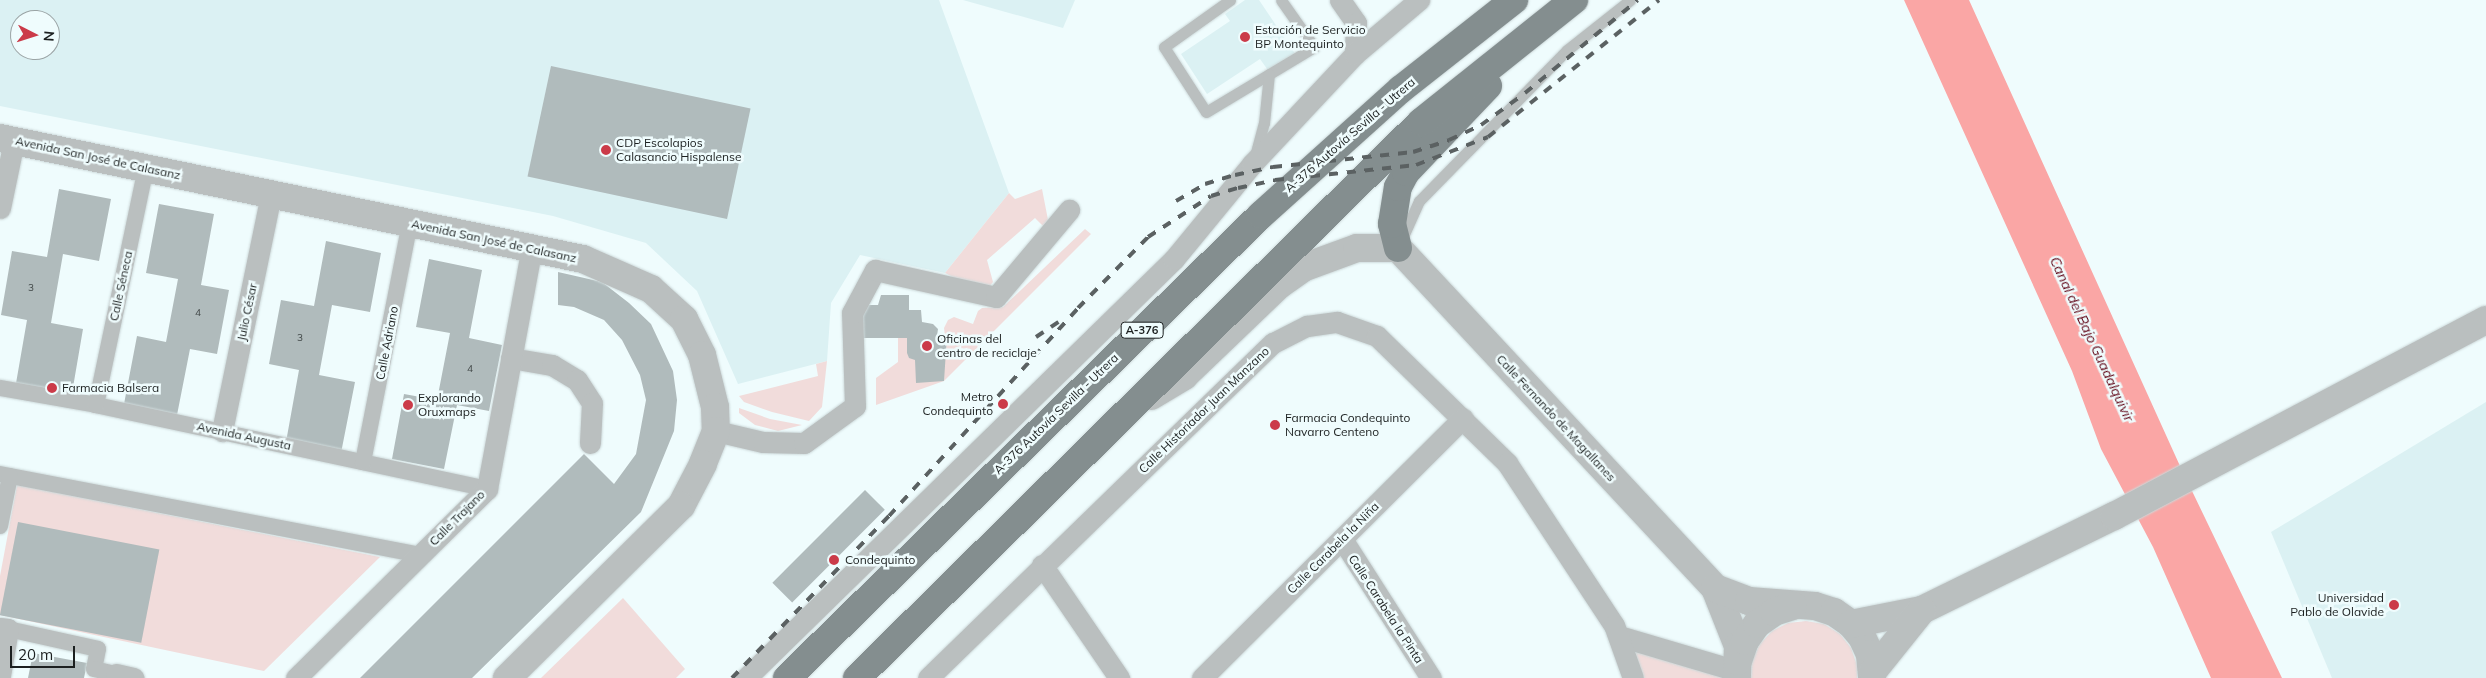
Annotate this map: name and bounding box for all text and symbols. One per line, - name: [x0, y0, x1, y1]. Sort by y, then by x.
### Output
- north arrow: [10, 10, 60, 60]
- place label: Estación de Servicio BP Montequinto: [1255, 23, 1366, 51]
- text: N: [40, 30, 58, 42]
- marker: Estación de Servicio BP Montequinto: [1239, 31, 1251, 43]
- street label: A-376 Autovía Sevilla - Utrera: [1282, 75, 1418, 195]
- street label: Avenida San José de Calasanz: [14, 133, 182, 183]
- place label: CDP Escolapios Calasancio Hispalense: [616, 136, 742, 164]
- marker: CDP Escolapios Calasancio Hispalense: [600, 144, 612, 156]
- street label: Avenida San José de Calasanz: [410, 216, 578, 266]
- street label: Calle Séneca: [107, 250, 135, 322]
- water label: Canal del Bajo Guadalquivir: [2046, 254, 2138, 424]
- house number: 3: [28, 282, 34, 294]
- street label: Julio César: [234, 282, 260, 342]
- street label: Calle Adriano: [373, 305, 401, 381]
- house number: 4: [195, 307, 201, 319]
- road number: A-376: [1120, 322, 1164, 338]
- house number: 3: [297, 332, 303, 344]
- place label: Oficinas del centro de reciclaje: [937, 332, 1037, 360]
- marker: Oficinas del centro de reciclaje: [921, 340, 933, 352]
- street label: Calle Historiador Juan Manzano: [1136, 344, 1272, 476]
- street label: A-376 Autovía Sevilla - Utrera: [991, 351, 1121, 477]
- street label: Calle Fernando de Magallanes: [1494, 352, 1618, 484]
- house number: 4: [467, 363, 473, 375]
- place label: Farmacia Balsera: [62, 381, 159, 395]
- marker: Farmacia Balsera: [46, 382, 58, 394]
- place label: Metro Condequinto: [923, 390, 993, 418]
- place label: Explorando Oruxmaps: [418, 391, 481, 419]
- marker: Metro Condequinto: [997, 398, 1009, 410]
- marker: Explorando Oruxmaps: [402, 399, 414, 411]
- place label: Farmacia Condequinto Navarro Centeno: [1285, 411, 1410, 439]
- street label: Avenida Augusta: [196, 419, 292, 453]
- marker: Farmacia Condequinto Navarro Centeno: [1269, 419, 1281, 431]
- street label: Calle Trajano: [426, 487, 488, 549]
- street label: Calle Carabela la Niña: [1284, 499, 1382, 597]
- street label: Calle Carabela la Pinta: [1346, 552, 1426, 666]
- marker: Condequinto: [827, 553, 841, 567]
- place label: Condequinto: [845, 553, 915, 567]
- place label: Universidad Pablo de Olavide: [2290, 591, 2384, 619]
- marker: Universidad Pablo de Olavide: [2388, 599, 2400, 611]
- scale bar: [12, 636, 78, 668]
- text: 20 m: [18, 645, 53, 664]

